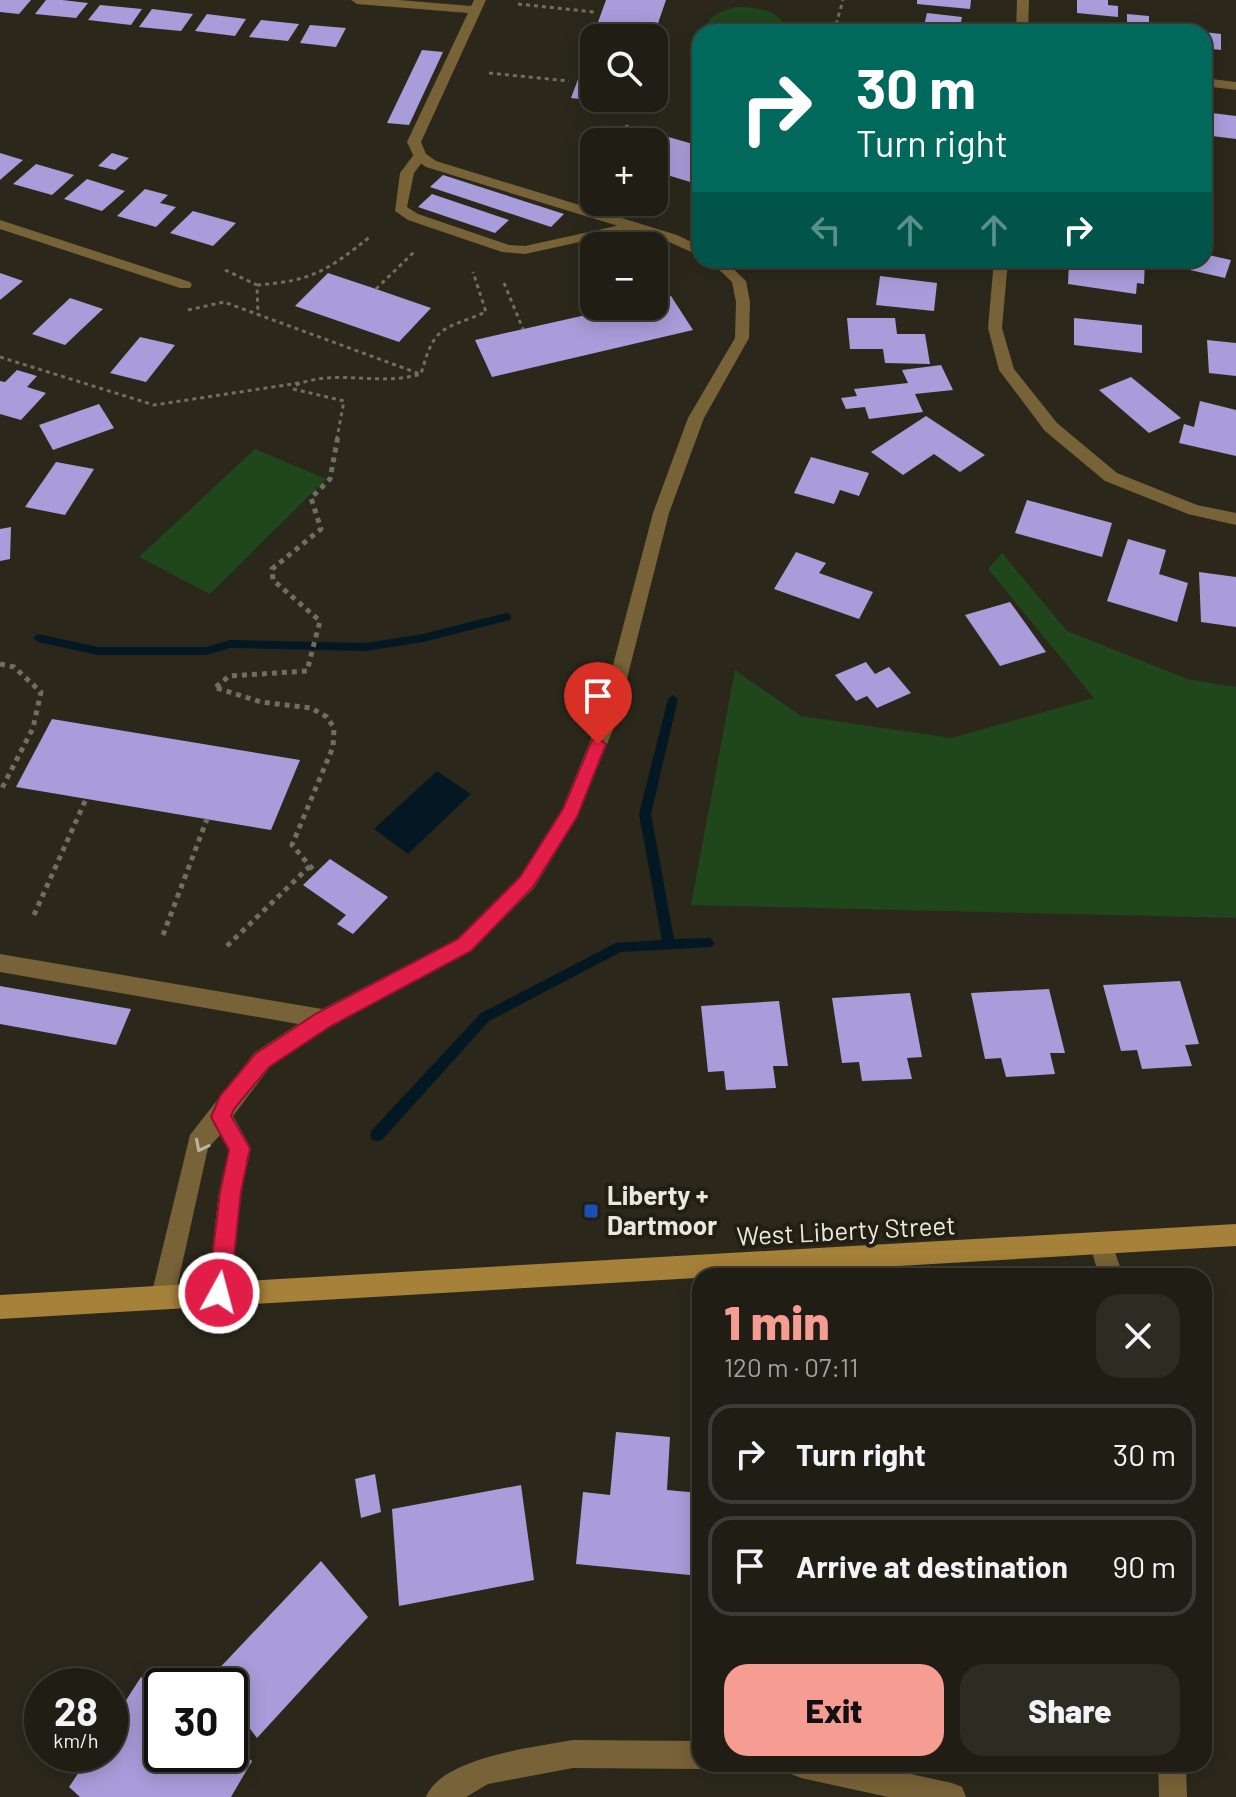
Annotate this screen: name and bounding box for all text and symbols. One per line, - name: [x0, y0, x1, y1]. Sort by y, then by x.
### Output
- map controls: [580, 24, 668, 320]
- button: search: [580, 24, 668, 112]
- text: 30 m: [856, 53, 976, 120]
- icon: right: [724, 56, 828, 160]
- text: Turn right: [856, 121, 1008, 164]
- button: +: [580, 128, 668, 216]
- icon: left: [804, 208, 848, 252]
- icon: ahead: [888, 208, 932, 252]
- icon: ahead: [972, 208, 1016, 252]
- icon: right: [1056, 208, 1100, 252]
- button: −: [580, 232, 668, 320]
- pin: [564, 662, 632, 744]
- icon: arrive: [576, 674, 620, 718]
- one-way arrow: [195, 1137, 210, 1152]
- place label: Liberty + Dartmoor: [607, 1179, 717, 1240]
- marker: Liberty + Dartmoor: [582, 1202, 600, 1220]
- street label: West Liberty Street: [736, 1208, 956, 1251]
- position arrow: [177, 1251, 261, 1335]
- text: 1 min: [724, 1292, 830, 1350]
- button: close: [1096, 1294, 1180, 1378]
- text: 120 m · 07:11: [724, 1351, 858, 1382]
- icon: right: [728, 1432, 772, 1476]
- text: Turn right: [796, 1436, 926, 1472]
- text: 30 m: [1113, 1436, 1176, 1472]
- icon: arrive: [728, 1544, 772, 1588]
- text: Arrive at destination: [796, 1548, 1068, 1584]
- text: 90 m: [1113, 1548, 1176, 1584]
- button: Exit: [724, 1664, 944, 1756]
- button: Share: [960, 1664, 1180, 1756]
- speed limit sign: 30: [144, 1668, 248, 1772]
- text: 28: [54, 1686, 98, 1734]
- text: km/h: [53, 1728, 99, 1752]

